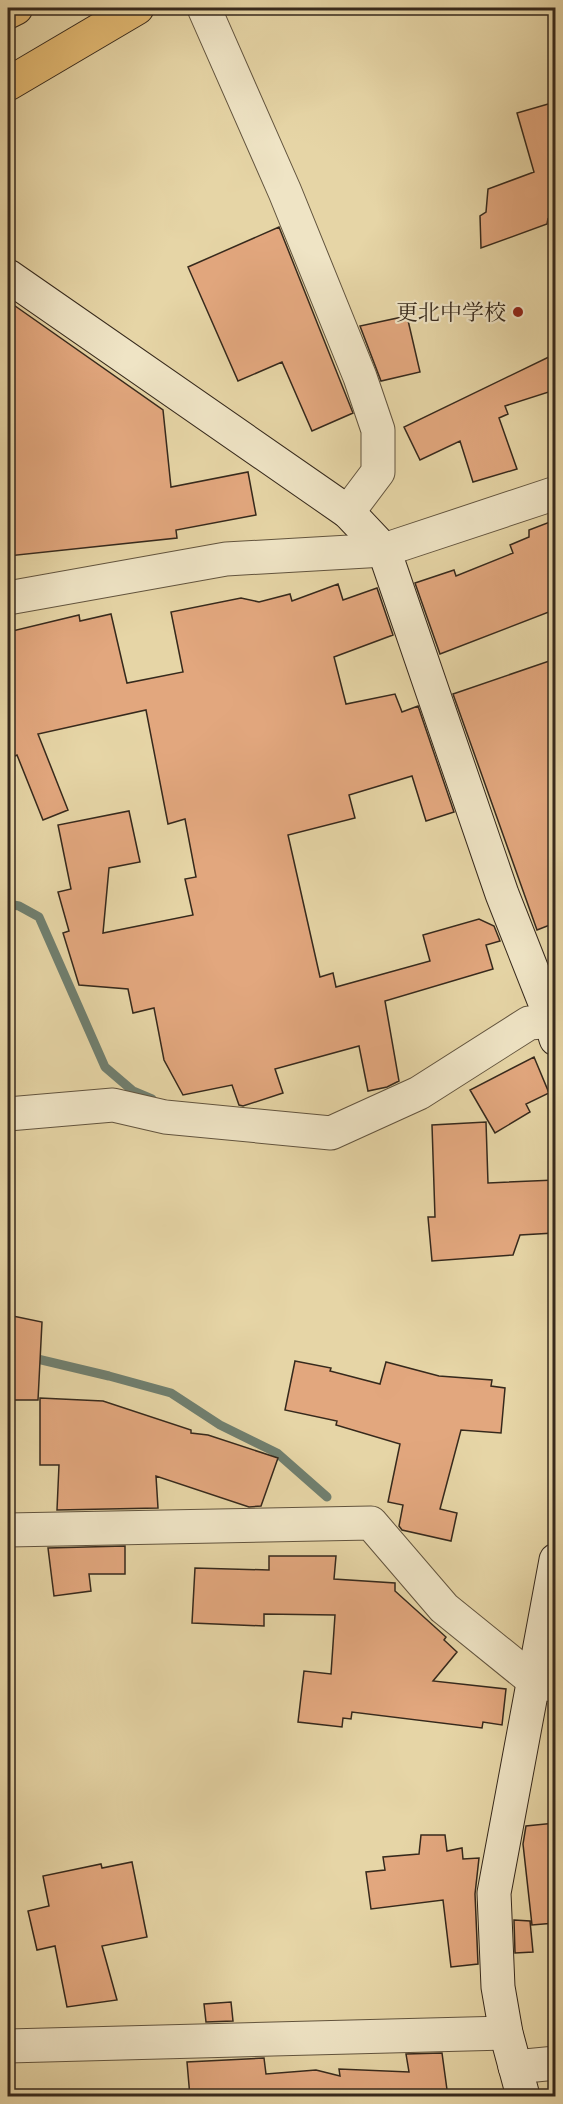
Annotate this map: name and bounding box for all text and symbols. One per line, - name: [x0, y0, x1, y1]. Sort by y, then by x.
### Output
- place label: 更北中学校: [396, 299, 506, 326]
- marker: 更北中学校: [511, 305, 525, 319]

